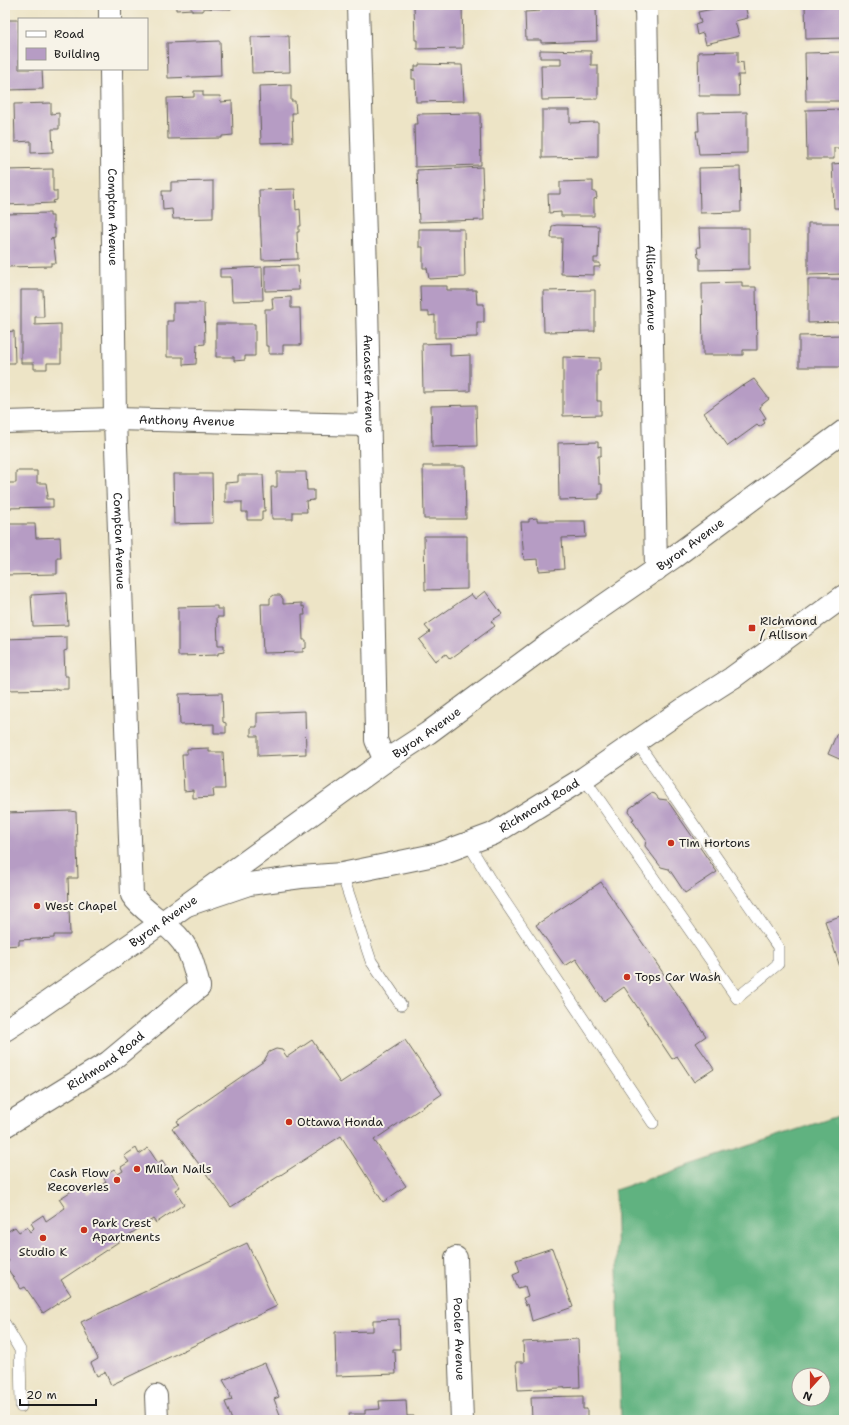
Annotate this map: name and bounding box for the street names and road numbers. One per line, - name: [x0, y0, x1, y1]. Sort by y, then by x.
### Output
- street label: Compton Avenue: [104, 168, 121, 266]
- street label: Allison Avenue: [642, 245, 660, 331]
- street label: Ancaster Avenue: [360, 334, 378, 433]
- street label: Anthony Avenue: [139, 412, 235, 430]
- street label: Compton Avenue: [110, 492, 129, 590]
- street label: Byron Avenue: [653, 514, 728, 575]
- street label: Byron Avenue: [389, 703, 464, 762]
- street label: Richmond Road: [496, 775, 583, 836]
- street label: Byron Avenue: [126, 892, 201, 951]
- street label: Richmond Road: [64, 1028, 148, 1094]
- street label: Pooler Avenue: [449, 1297, 469, 1381]

